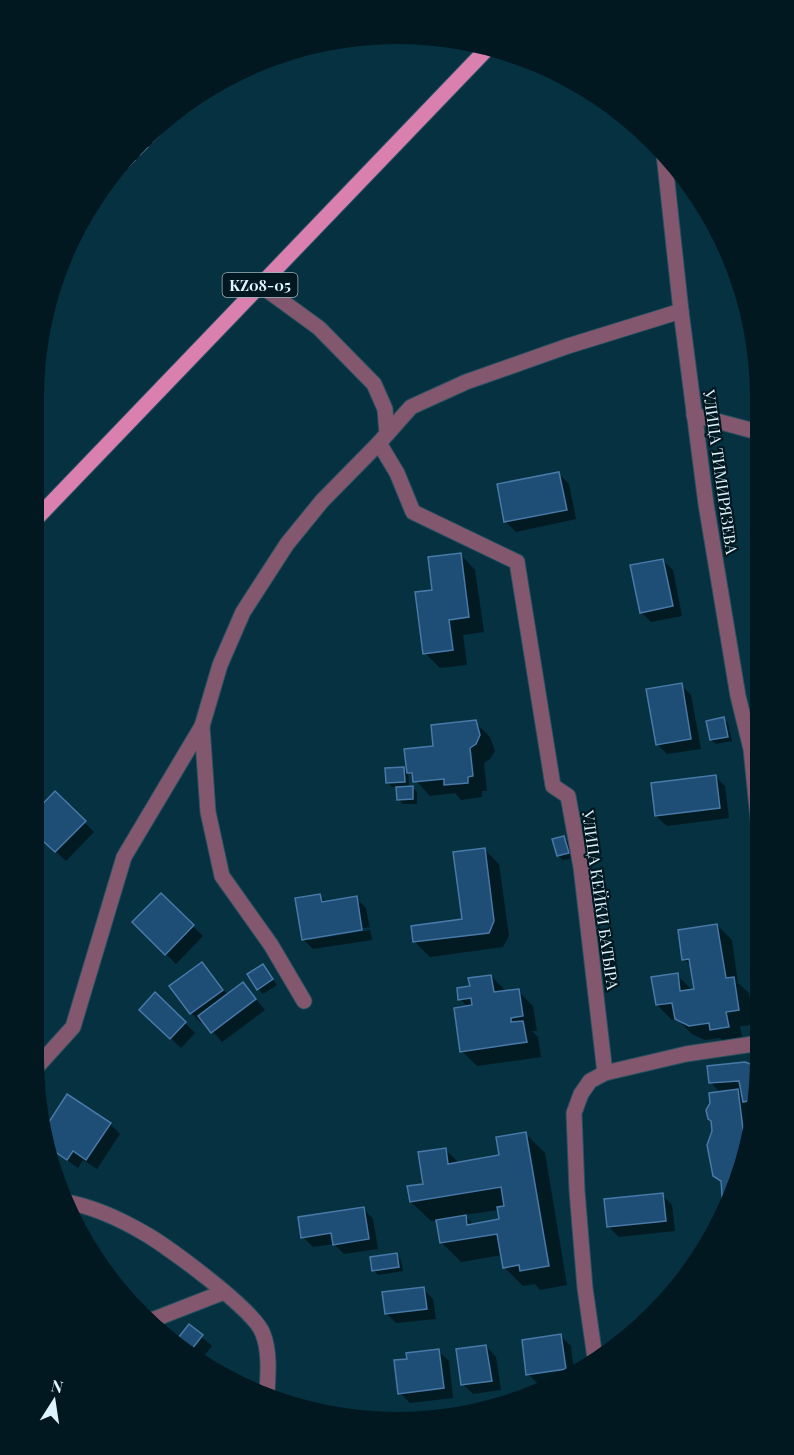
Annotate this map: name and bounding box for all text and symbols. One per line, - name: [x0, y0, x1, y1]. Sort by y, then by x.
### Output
- road number: KZ08-05: [222, 273, 298, 297]
- street label: УЛИЦА ТИМИРЯЗЕВА: [699, 387, 743, 556]
- street label: УЛИЦА КЕЙКИ БАТЫРА: [578, 808, 624, 992]
- north arrow: [24, 1371, 84, 1431]
- text: N: [49, 1374, 65, 1397]

